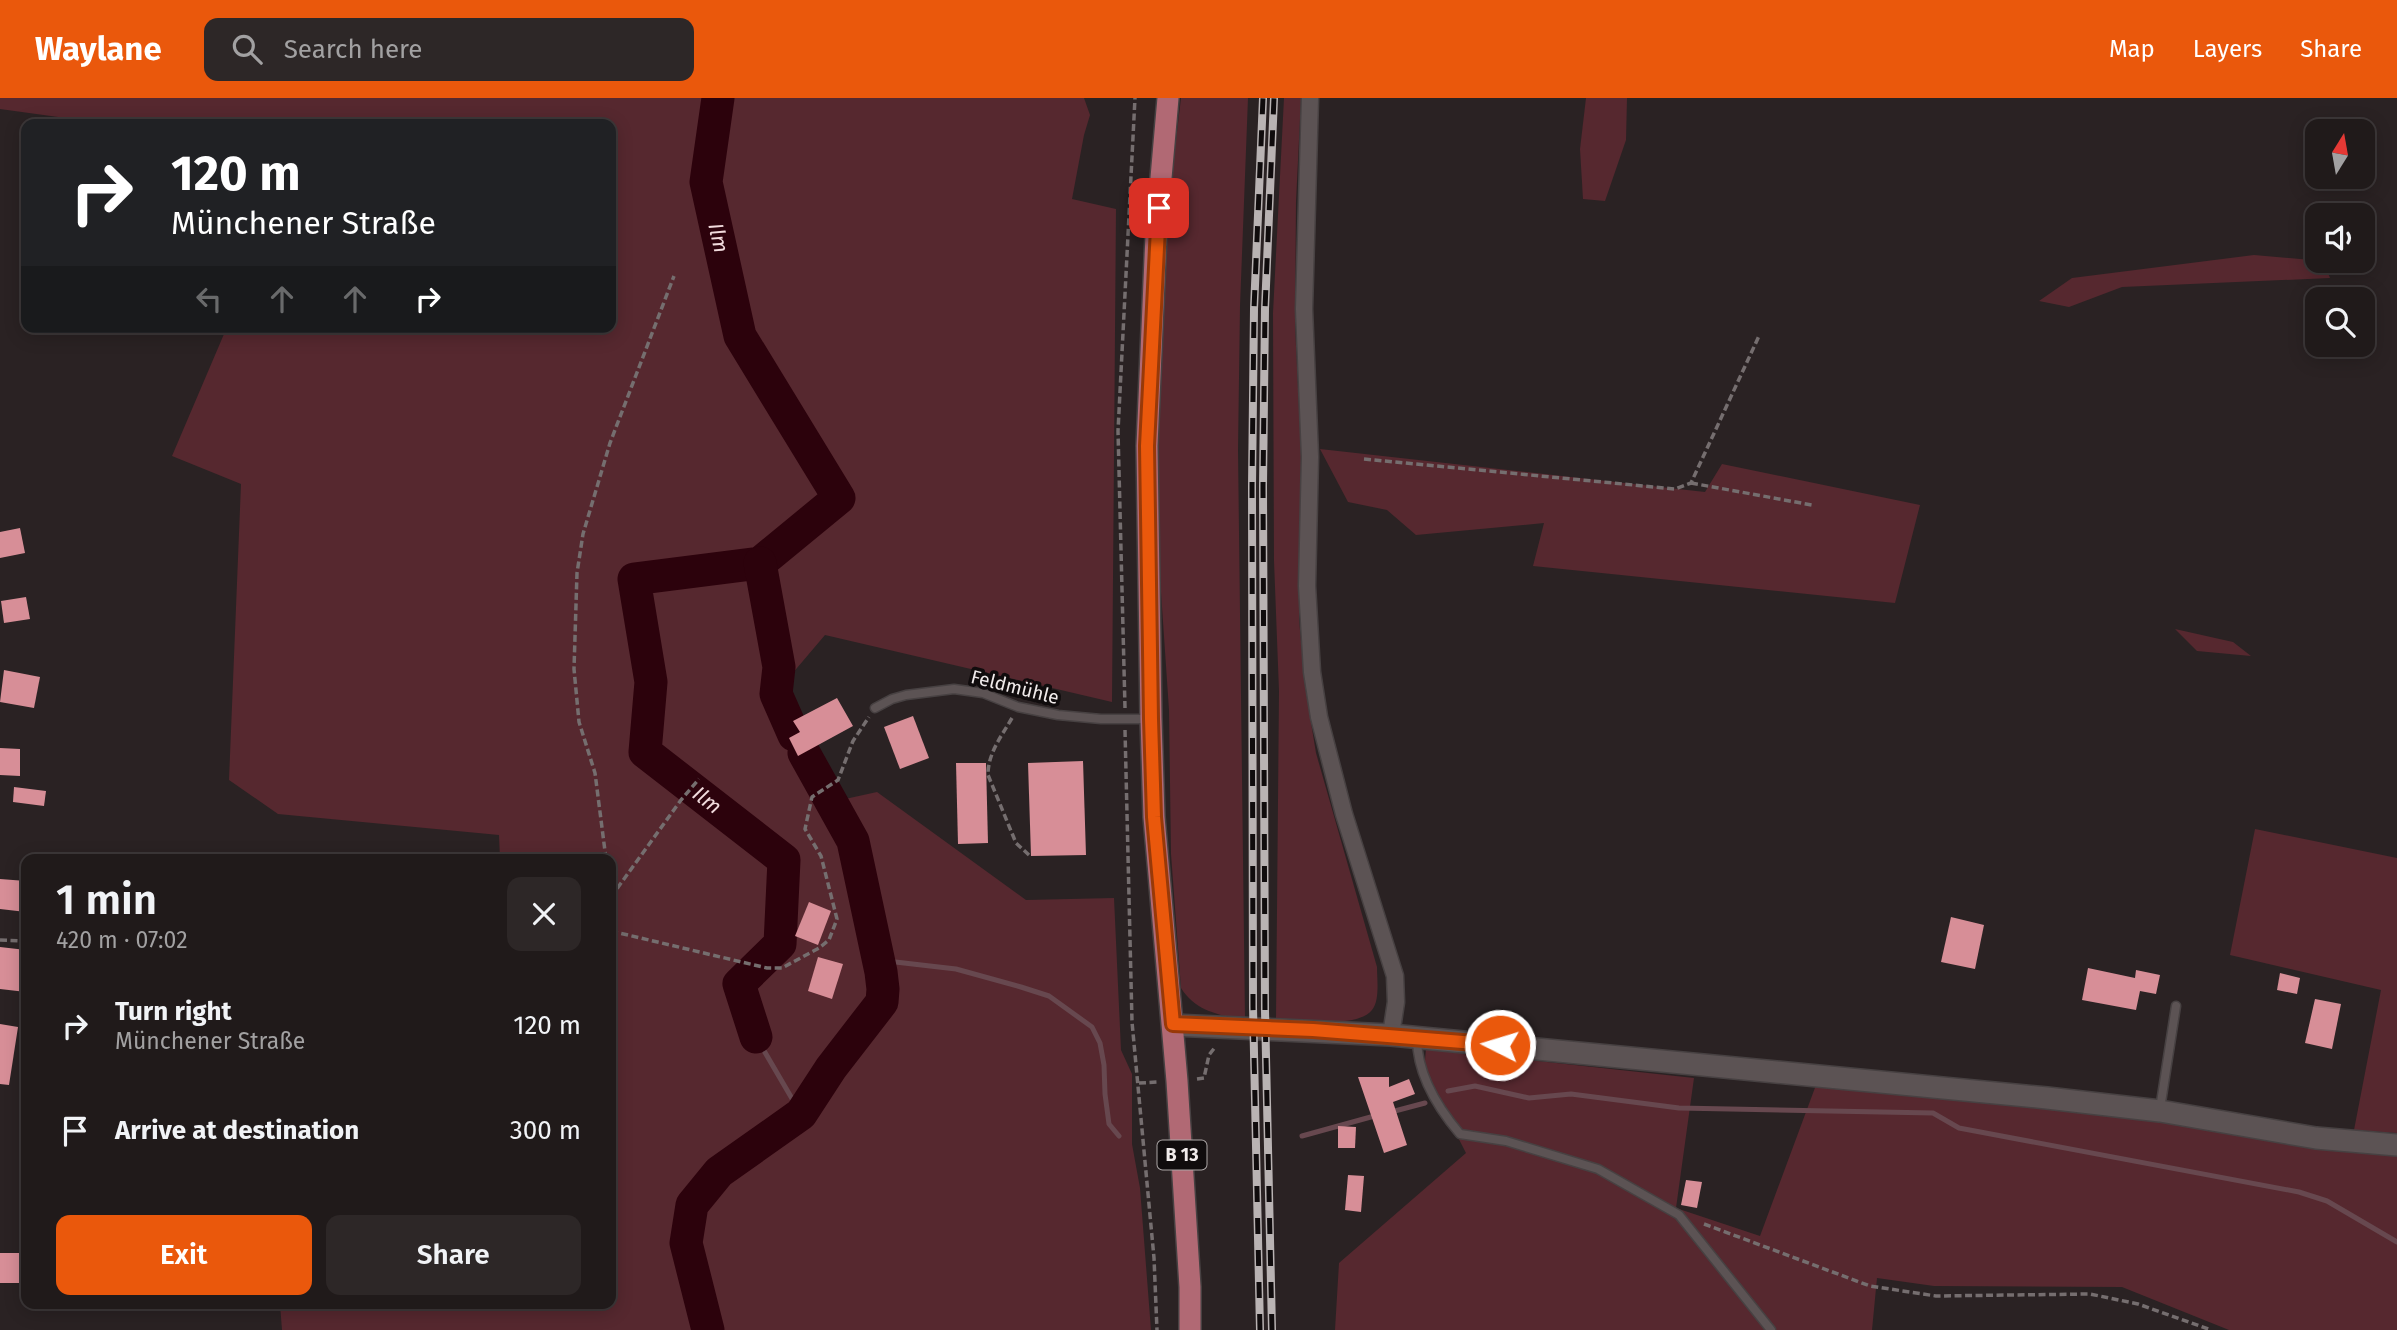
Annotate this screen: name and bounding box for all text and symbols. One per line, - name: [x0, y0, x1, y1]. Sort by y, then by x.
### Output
- search box: [204, 18, 694, 81]
- text: Waylane: [35, 29, 162, 69]
- icon: search: [228, 30, 266, 68]
- text: Search here: [284, 34, 423, 65]
- text: Map: [2109, 35, 2155, 63]
- text: Layers: [2193, 35, 2262, 63]
- text: Share: [2300, 35, 2362, 63]
- north arrow: [2305, 119, 2375, 189]
- map controls: [2305, 119, 2375, 357]
- text: 120 m: [171, 144, 301, 203]
- icon: right: [56, 147, 147, 238]
- pin: [1129, 178, 1189, 238]
- icon: arrive: [1140, 189, 1178, 227]
- button: sound: [2305, 203, 2375, 273]
- text: Münchener Straße: [171, 204, 436, 242]
- water label: Ilm: [702, 220, 734, 255]
- icon: left: [190, 280, 228, 318]
- icon: ahead: [263, 280, 301, 318]
- icon: ahead: [336, 280, 374, 318]
- icon: right: [409, 280, 447, 318]
- button: search: [2305, 287, 2375, 357]
- street label: Feldmühle: [968, 665, 1062, 709]
- water label: Ilm: [687, 781, 727, 820]
- text: 1 min: [56, 875, 157, 925]
- button: close: [507, 877, 581, 951]
- text: 420 m · 07:02: [56, 926, 188, 954]
- text: Turn right: [115, 996, 232, 1027]
- icon: right: [56, 1007, 94, 1045]
- position arrow: [1463, 1008, 1537, 1082]
- text: 120 m: [513, 1010, 581, 1041]
- text: Münchener Straße: [115, 1027, 305, 1055]
- icon: arrive: [56, 1112, 94, 1150]
- text: Arrive at destination: [115, 1115, 359, 1146]
- text: 300 m: [510, 1115, 581, 1146]
- road number: B 13: [1158, 1140, 1206, 1170]
- button: Exit: [56, 1215, 312, 1295]
- button: Share: [326, 1215, 581, 1295]

